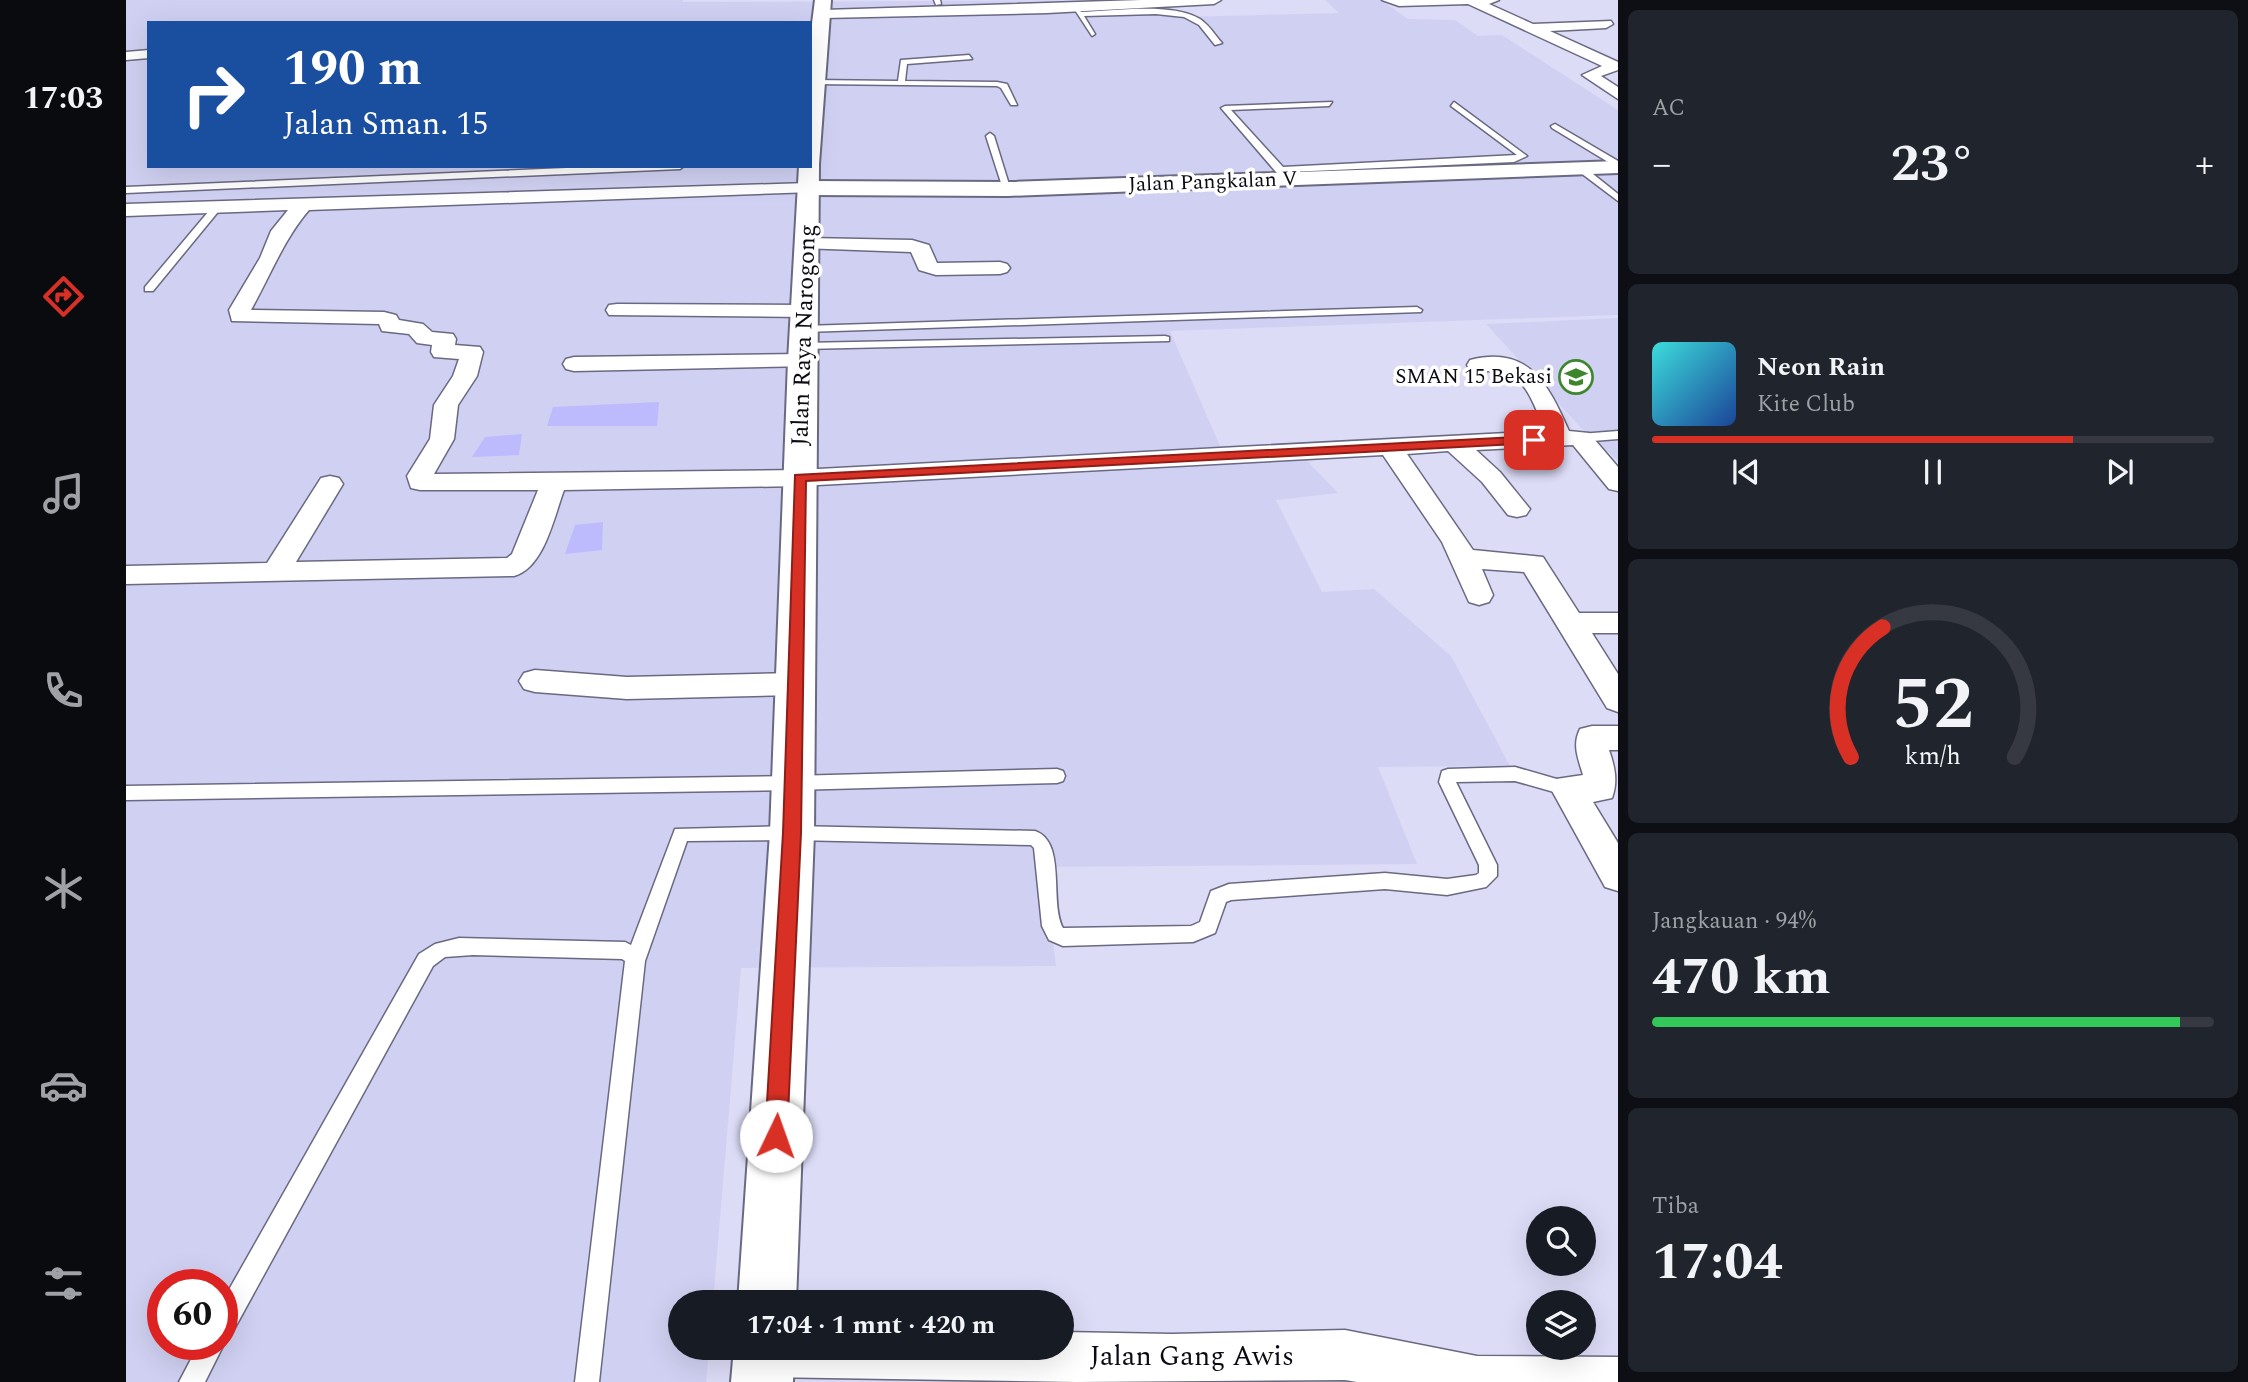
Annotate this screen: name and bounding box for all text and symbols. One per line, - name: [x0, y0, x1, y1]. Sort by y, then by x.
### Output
- text: 190 m: [283, 32, 422, 107]
- icon: right: [168, 49, 259, 140]
- text: 17:03: [23, 74, 103, 123]
- text: AC: [1652, 91, 1685, 126]
- text: Jalan Sman. 15: [283, 100, 488, 149]
- text: 23°: [1891, 125, 1975, 204]
- text: −: [1652, 136, 1671, 194]
- text: +: [2195, 136, 2214, 194]
- street label: Jalan Pangkalan V: [1128, 163, 1298, 201]
- street label: Jalan Raya Narogong: [782, 223, 826, 447]
- icon: directions: [39, 272, 88, 321]
- text: Neon Rain: [1757, 347, 1885, 387]
- school or university icon: SMAN 15 Bekasi: [1557, 358, 1595, 396]
- place label: SMAN 15 Bekasi: [1395, 361, 1552, 393]
- text: Kite Club: [1757, 387, 1855, 422]
- pin: [1504, 410, 1564, 470]
- icon: arrive: [1515, 421, 1553, 459]
- icon: previous: [1727, 453, 1765, 491]
- icon: pause: [1914, 453, 1952, 491]
- icon: next: [2101, 453, 2139, 491]
- icon: music: [39, 469, 88, 518]
- text: 52: [1892, 650, 1974, 761]
- icon: phone: [39, 666, 88, 715]
- text: km/h: [1905, 738, 1961, 776]
- icon: climate: [39, 864, 88, 913]
- text: Jangkauan · 94%: [1652, 904, 1816, 939]
- text: 470 km: [1652, 938, 1831, 1017]
- icon: car: [39, 1061, 88, 1110]
- position arrow: [739, 1099, 813, 1173]
- text: Tiba: [1652, 1189, 1699, 1224]
- map controls: [1526, 1206, 1596, 1360]
- button: search: [1526, 1206, 1596, 1276]
- text: 17:04: [1652, 1223, 1783, 1302]
- icon: filters: [39, 1259, 88, 1308]
- speed limit sign: 60: [147, 1269, 238, 1360]
- button: layers: [1526, 1290, 1596, 1360]
- text: 17:04 · 1 mnt · 420 m: [747, 1305, 995, 1345]
- street label: Jalan Gang Awis: [1090, 1335, 1294, 1378]

